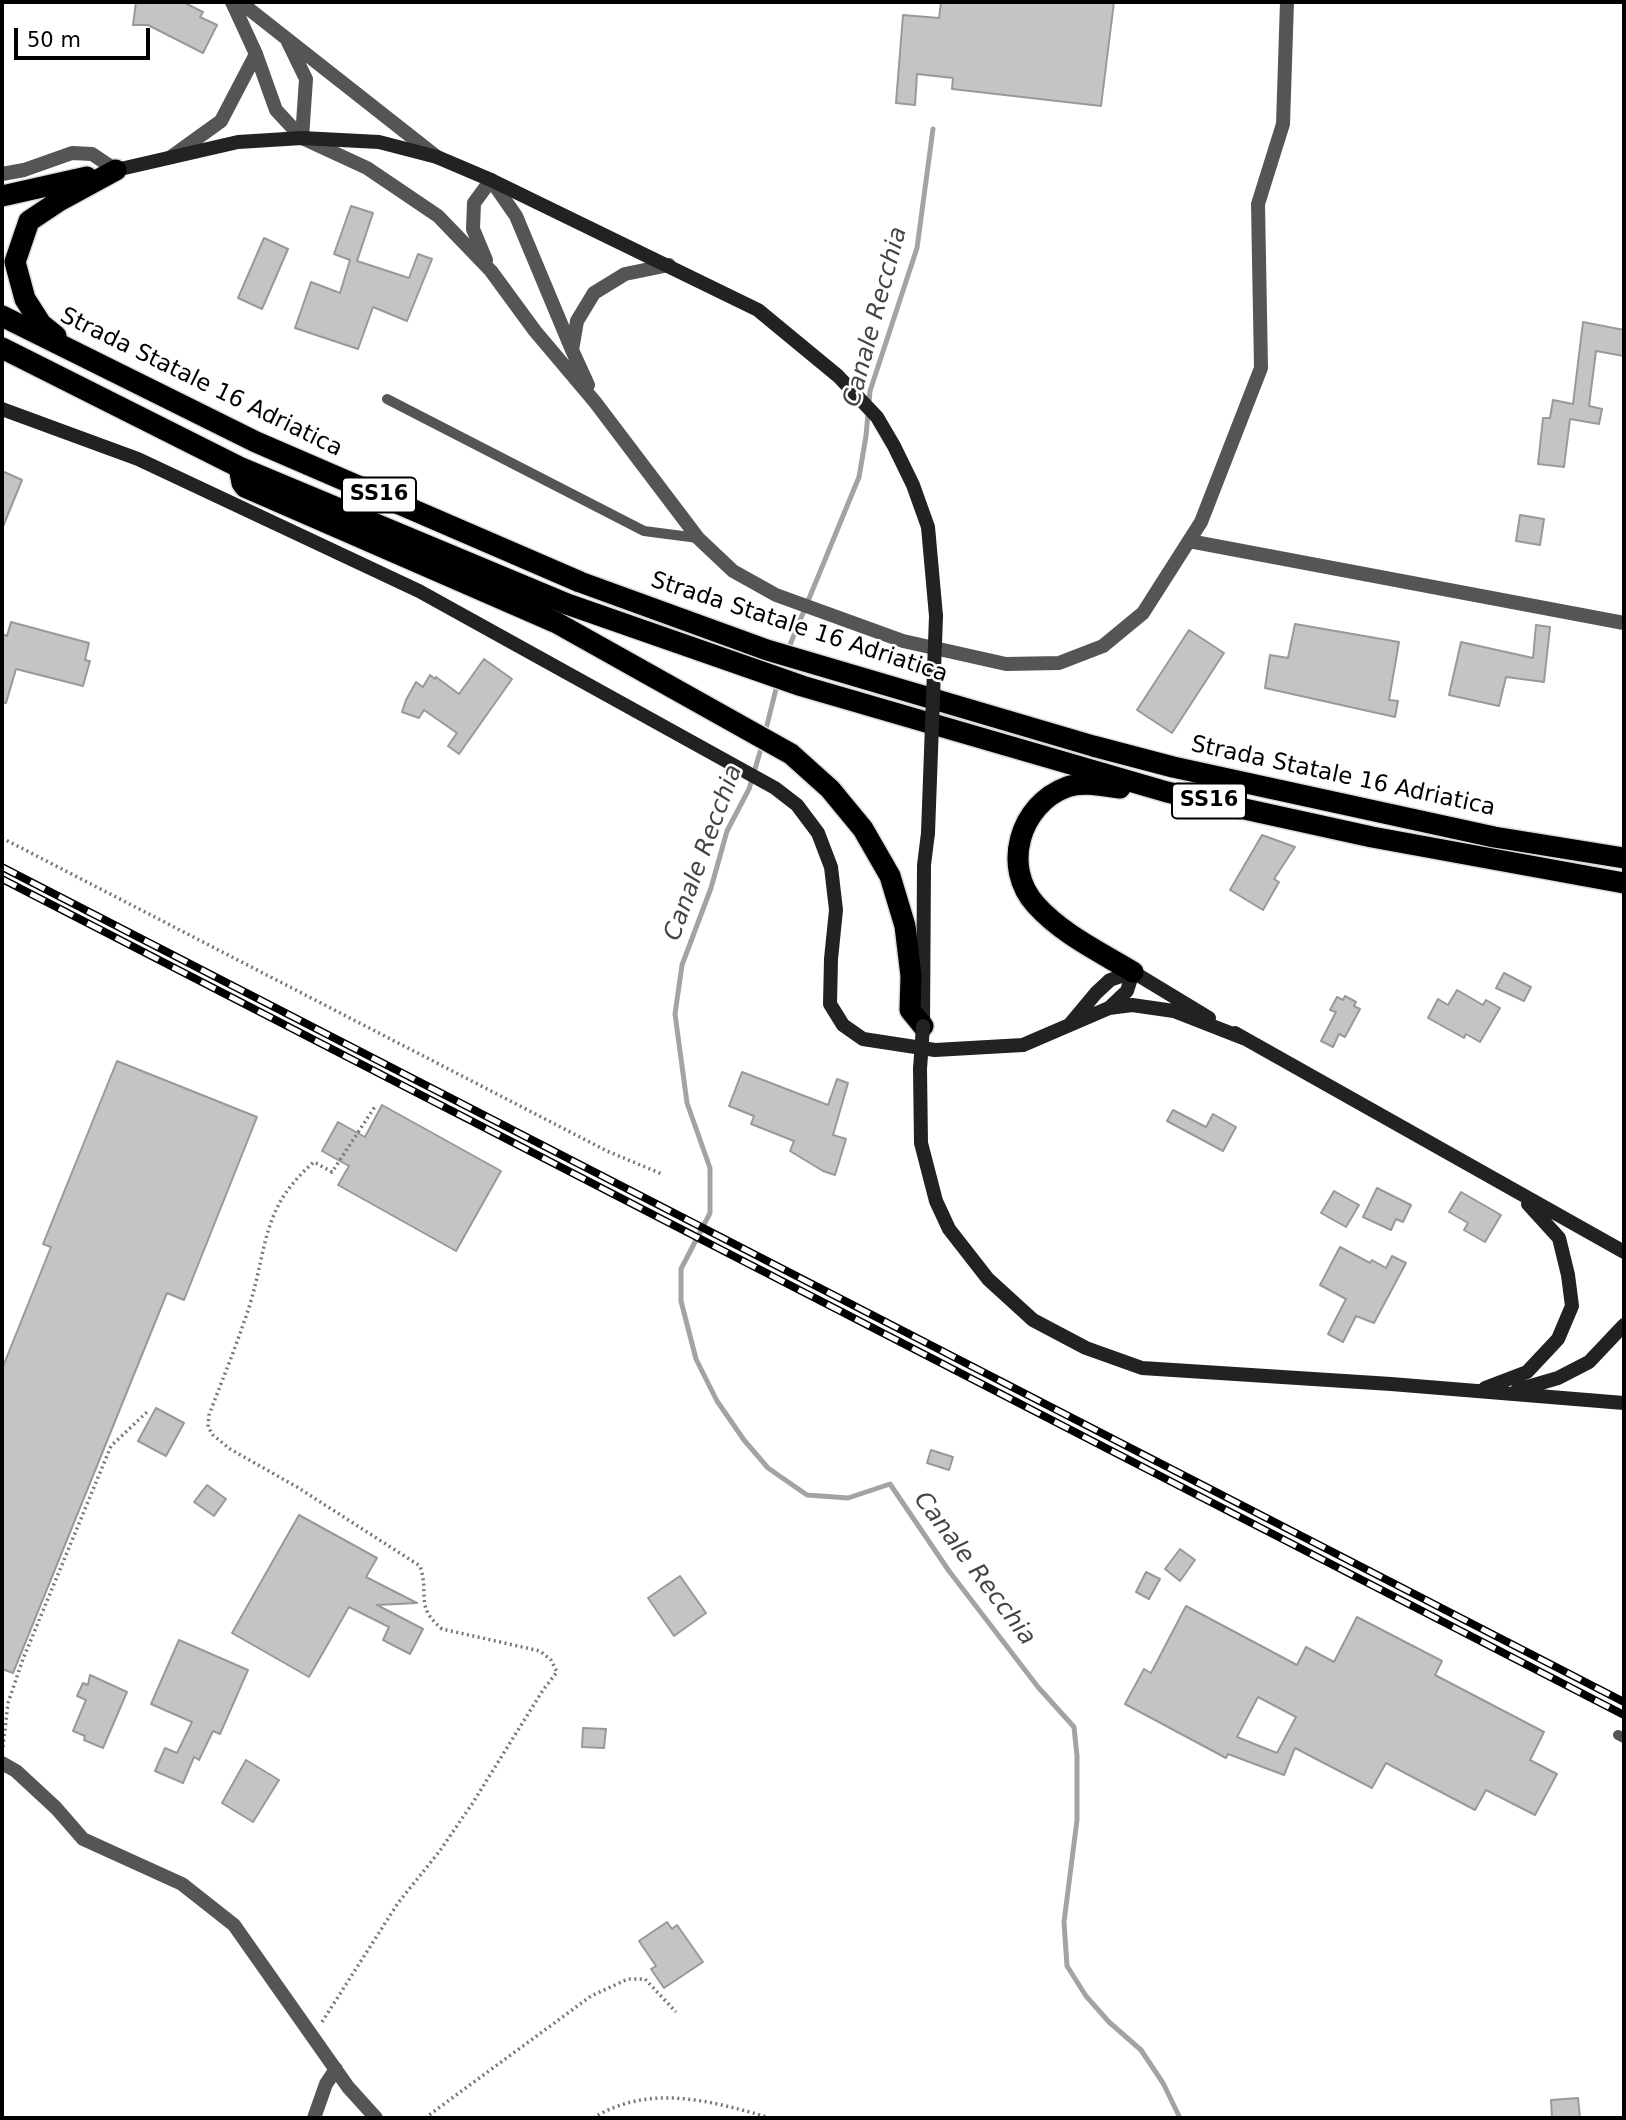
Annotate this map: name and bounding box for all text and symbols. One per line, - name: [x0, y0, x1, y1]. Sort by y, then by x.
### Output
- scale bar: [18, 14, 154, 58]
- text: 50 m: [27, 28, 81, 52]
- water label: Canale Recchia: [838, 224, 914, 410]
- street label: Strada Statale 16 Adriatica: [55, 303, 347, 463]
- road number: SS16: [342, 477, 416, 512]
- street label: Strada Statale 16 Adriatica: [647, 567, 951, 689]
- street label: Strada Statale 16 Adriatica: [1188, 731, 1498, 823]
- water label: Canale Recchia: [659, 761, 749, 945]
- road number: SS16: [1172, 784, 1246, 818]
- water label: Canale Recchia: [907, 1487, 1041, 1651]

